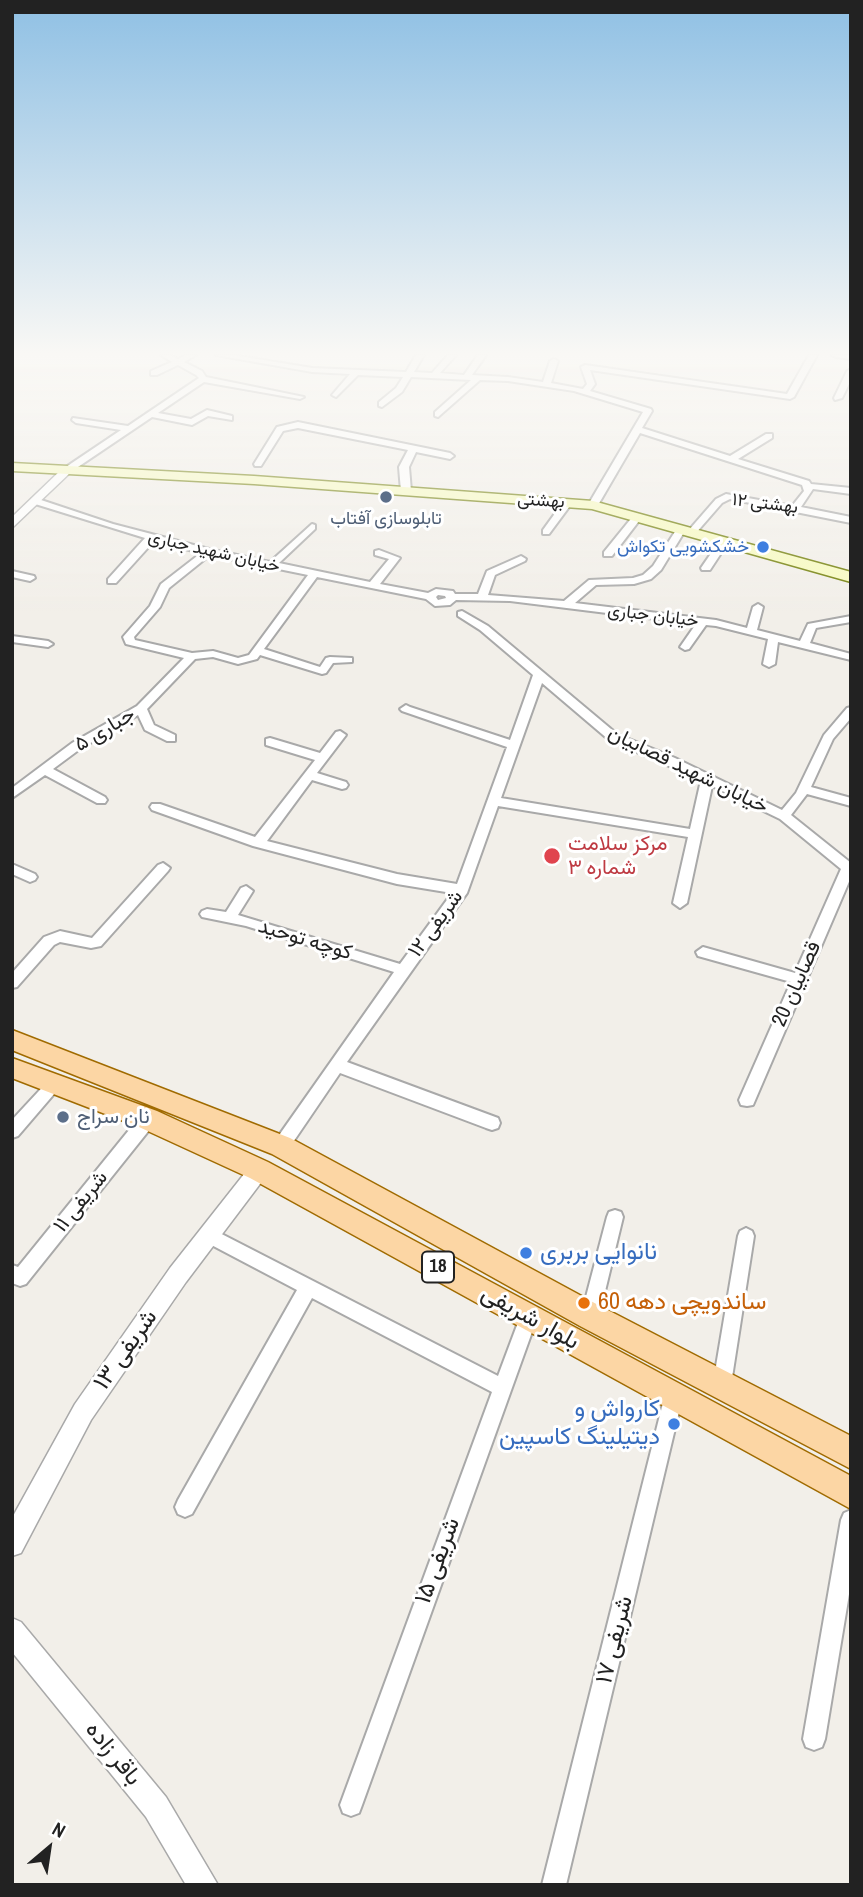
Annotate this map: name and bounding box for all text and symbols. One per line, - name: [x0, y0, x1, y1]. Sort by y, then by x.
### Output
- marker: تابلوسازی آفتاب: [378, 489, 394, 505]
- street label: بهشتی: [517, 489, 565, 513]
- street label: بهشتی ۱۲: [731, 489, 799, 519]
- place label: تابلوسازی آفتاب: [330, 508, 442, 530]
- street label: خیابان شهید جباری: [146, 526, 282, 578]
- place label: خشکشویی تکواش: [617, 536, 749, 558]
- marker: خشکشویی تکواش: [755, 539, 771, 555]
- street label: خیابان جباری: [606, 600, 700, 632]
- street label: جباری ۵: [70, 702, 140, 758]
- street label: خیابان شهید قصابیان: [604, 720, 772, 820]
- place label: مرکز سلامت شماره ۳: [568, 831, 668, 881]
- marker: مرکز سلامت شماره ۳: [542, 846, 562, 866]
- street label: شریفی ۱۲: [403, 885, 469, 963]
- street label: کوچه توحید: [255, 914, 355, 966]
- street label: قصابیان 20: [767, 937, 827, 1031]
- place label: نان سراج: [77, 1104, 150, 1130]
- marker: نان سراج: [55, 1109, 71, 1125]
- street label: شریفی ۱۱: [48, 1166, 114, 1238]
- place label: نانوایی بربری: [540, 1239, 657, 1267]
- marker: نانوایی بربری: [518, 1245, 534, 1261]
- road number: 18: [422, 1252, 454, 1282]
- street label: بلوار شریفی: [476, 1279, 584, 1357]
- place label: ساندویچی دهه 60: [598, 1289, 766, 1317]
- marker: ساندویچی دهه 60: [576, 1295, 592, 1311]
- street label: شریفی ۱۳: [88, 1304, 164, 1396]
- place label: کارواش و دیتیلینگ کاسپین: [499, 1396, 660, 1452]
- marker: کارواش و دیتیلینگ کاسپین: [666, 1416, 682, 1432]
- street label: شریفی ۱۵: [409, 1514, 467, 1608]
- street label: شریفی ۱۷: [590, 1593, 640, 1687]
- street label: باقر زاده: [79, 1716, 147, 1792]
- north arrow: [14, 1813, 84, 1883]
- text: N: [48, 1816, 70, 1844]

